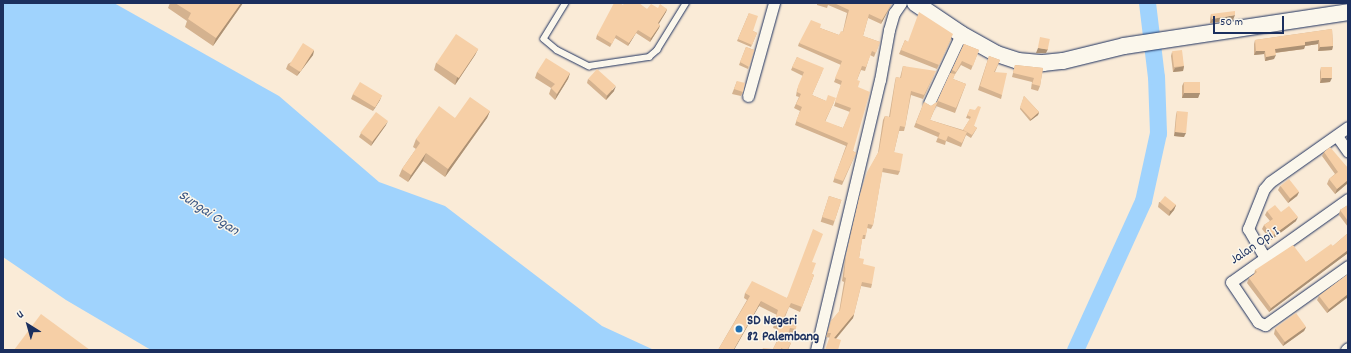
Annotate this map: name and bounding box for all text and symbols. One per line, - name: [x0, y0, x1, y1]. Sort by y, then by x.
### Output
- scale bar: [1215, 8, 1286, 34]
- text: 50 m: [1220, 14, 1243, 31]
- water label: Sungai Ogan: [174, 187, 242, 241]
- street label: Jalan Opi I: [1227, 223, 1283, 269]
- north arrow: [8, 305, 48, 345]
- text: U: [14, 307, 28, 323]
- place label: SD Negeri 82 Palembang: [747, 313, 819, 346]
- marker: SD Negeri 82 Palembang: [734, 324, 744, 334]

